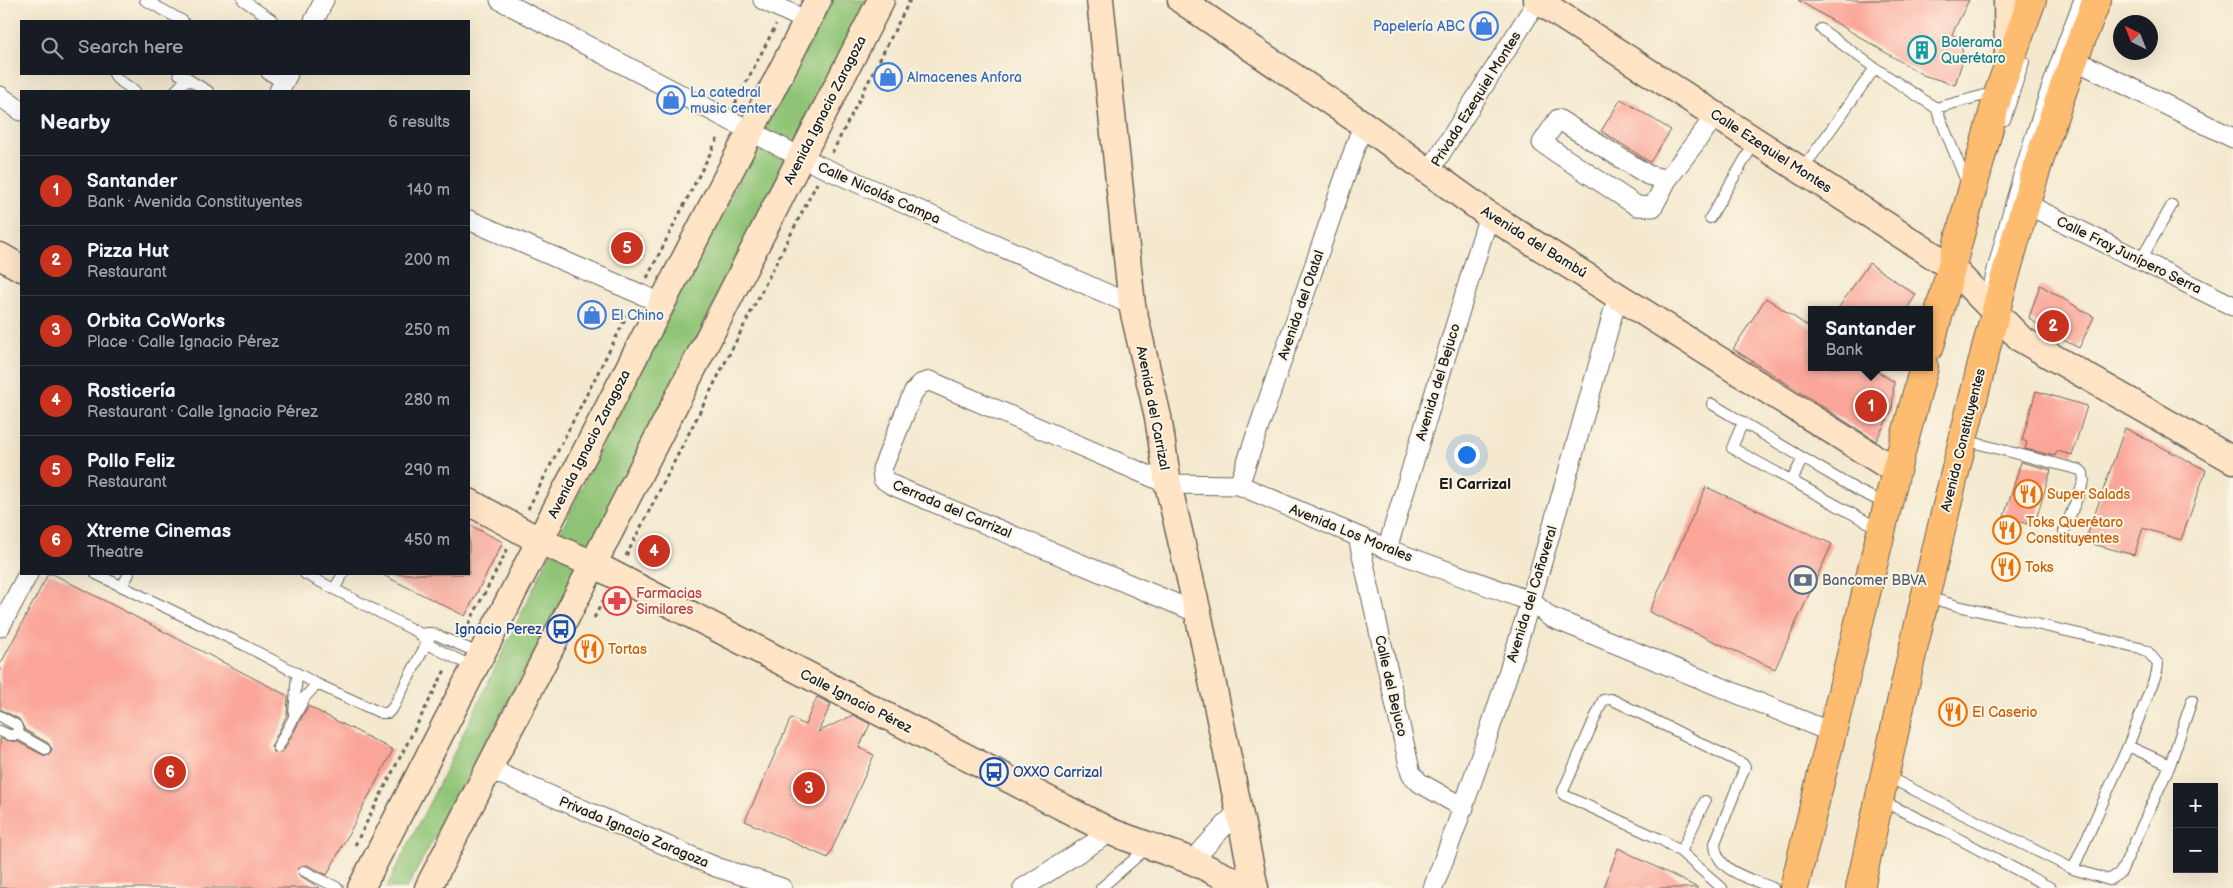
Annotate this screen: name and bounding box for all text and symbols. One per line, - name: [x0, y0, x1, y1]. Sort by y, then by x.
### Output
- shop icon: Papelería ABC: [1469, 11, 1499, 41]
- north arrow: [2113, 15, 2158, 60]
- place label: Papelería ABC: [1373, 18, 1465, 35]
- search box: [20, 20, 470, 75]
- street label: Privada Ezequiel Montes: [1427, 28, 1525, 170]
- street label: Avenida Ignacio Zaragoza: [780, 33, 870, 187]
- icon: search: [38, 34, 66, 62]
- place label: Bolerama Querétaro: [1941, 34, 2006, 67]
- building icon: Bolerama Querétaro: [1907, 35, 1937, 65]
- text: Search here: [78, 36, 183, 59]
- shop icon: Almacenes Anfora: [873, 62, 903, 92]
- place label: Almacenes Anfora: [907, 69, 1022, 86]
- place label: La catedral music center: [690, 84, 773, 117]
- shop icon: La catedral music center: [656, 85, 686, 115]
- street label: Calle Ezequiel Montes: [1707, 105, 1835, 197]
- text: Nearby: [40, 110, 110, 135]
- text: 6 results: [388, 113, 450, 132]
- street label: Calle Nicolás Campa: [815, 158, 943, 228]
- text: Santander: [87, 170, 177, 193]
- text: 1: [53, 181, 59, 200]
- text: 140 m: [407, 181, 450, 200]
- text: Bank · Avenida Constituyentes: [87, 193, 302, 212]
- street label: Avenida del Bambú: [1478, 203, 1590, 281]
- street label: Calle Fray Junípero Serra: [2054, 212, 2204, 298]
- pin: 5: [611, 229, 643, 267]
- text: Pizza Hut: [87, 240, 169, 263]
- street label: Avenida del Otatal: [1274, 248, 1328, 362]
- text: 2: [51, 251, 61, 270]
- text: 200 m: [404, 251, 450, 270]
- text: Restaurant: [87, 263, 167, 282]
- shop icon: El Chino: [577, 300, 607, 330]
- popup: [1808, 306, 1933, 371]
- place label: El Chino: [611, 307, 664, 324]
- pin: 2: [2037, 307, 2069, 345]
- text: Orbita CoWorks: [87, 310, 225, 333]
- text: Santander: [1825, 318, 1916, 341]
- text: 3: [51, 321, 61, 340]
- text: 250 m: [404, 321, 450, 340]
- street label: Avenida del Bejuco: [1412, 321, 1464, 443]
- text: Place · Calle Ignacio Pérez: [87, 333, 279, 352]
- text: Bank: [1825, 341, 1862, 360]
- street label: Avenida del Carrizal: [1133, 345, 1173, 471]
- street label: Avenida Ignacio Zaragoza: [544, 367, 634, 521]
- street label: Avenida Constituyentes: [1937, 367, 1989, 513]
- text: Rosticería: [87, 380, 176, 403]
- pin: 1: [1855, 387, 1887, 425]
- text: 4: [51, 391, 61, 410]
- text: 280 m: [404, 391, 450, 410]
- text: Restaurant · Calle Ignacio Pérez: [87, 403, 318, 422]
- your location: [1454, 442, 1480, 468]
- text: Pollo Feliz: [87, 450, 175, 473]
- text: 5: [51, 461, 61, 480]
- text: 290 m: [404, 461, 450, 480]
- text: Restaurant: [87, 473, 167, 492]
- district label: El Carrizal: [1439, 475, 1511, 494]
- street label: Cerrada del Carrizal: [890, 476, 1014, 542]
- restaurant icon: Super Salads: [2013, 479, 2043, 509]
- place label: Super Salads: [2047, 486, 2131, 503]
- street label: Avenida Los Morales: [1287, 501, 1415, 565]
- place label: Toks Querétaro Constituyentes: [2026, 514, 2123, 547]
- restaurant icon: Toks Querétaro Constituyentes: [1992, 515, 2022, 545]
- text: Xtreme Cinemas: [87, 520, 231, 543]
- street label: Avenida del Cañaveral: [1503, 524, 1561, 664]
- text: 6: [51, 531, 61, 550]
- text: 450 m: [404, 531, 450, 550]
- pin: 4: [638, 532, 670, 570]
- text: Theatre: [87, 543, 143, 562]
- restaurant icon: Toks: [1991, 552, 2021, 582]
- place label: Toks: [2025, 559, 2054, 576]
- bank icon: Bancomer BBVA: [1788, 565, 1818, 595]
- place label: Bancomer BBVA: [1822, 572, 1927, 589]
- place label: Farmacias Similares: [636, 585, 702, 618]
- pharmacy icon: Farmacias Similares: [602, 586, 632, 616]
- bus stop icon: Ignacio Perez: [546, 614, 576, 644]
- place label: Ignacio Perez: [455, 621, 542, 638]
- restaurant icon: Tortas: [574, 634, 604, 664]
- street label: Calle del Bejuco: [1371, 634, 1411, 739]
- place label: Tortas: [608, 641, 647, 658]
- street label: Calle Ignacio Pérez: [797, 665, 915, 737]
- restaurant icon: El Caserio: [1938, 697, 1968, 727]
- place label: El Caserio: [1972, 704, 2038, 721]
- pin: 6: [154, 753, 186, 791]
- bus stop icon: OXXO Carrizal: [979, 757, 1009, 787]
- place label: OXXO Carrizal: [1013, 764, 1102, 781]
- pin: 3: [793, 769, 825, 807]
- map controls: [2173, 783, 2218, 873]
- button: +: [2173, 783, 2218, 828]
- street label: Privada Ignacio Zaragoza: [557, 793, 712, 871]
- button: −: [2173, 828, 2218, 873]

